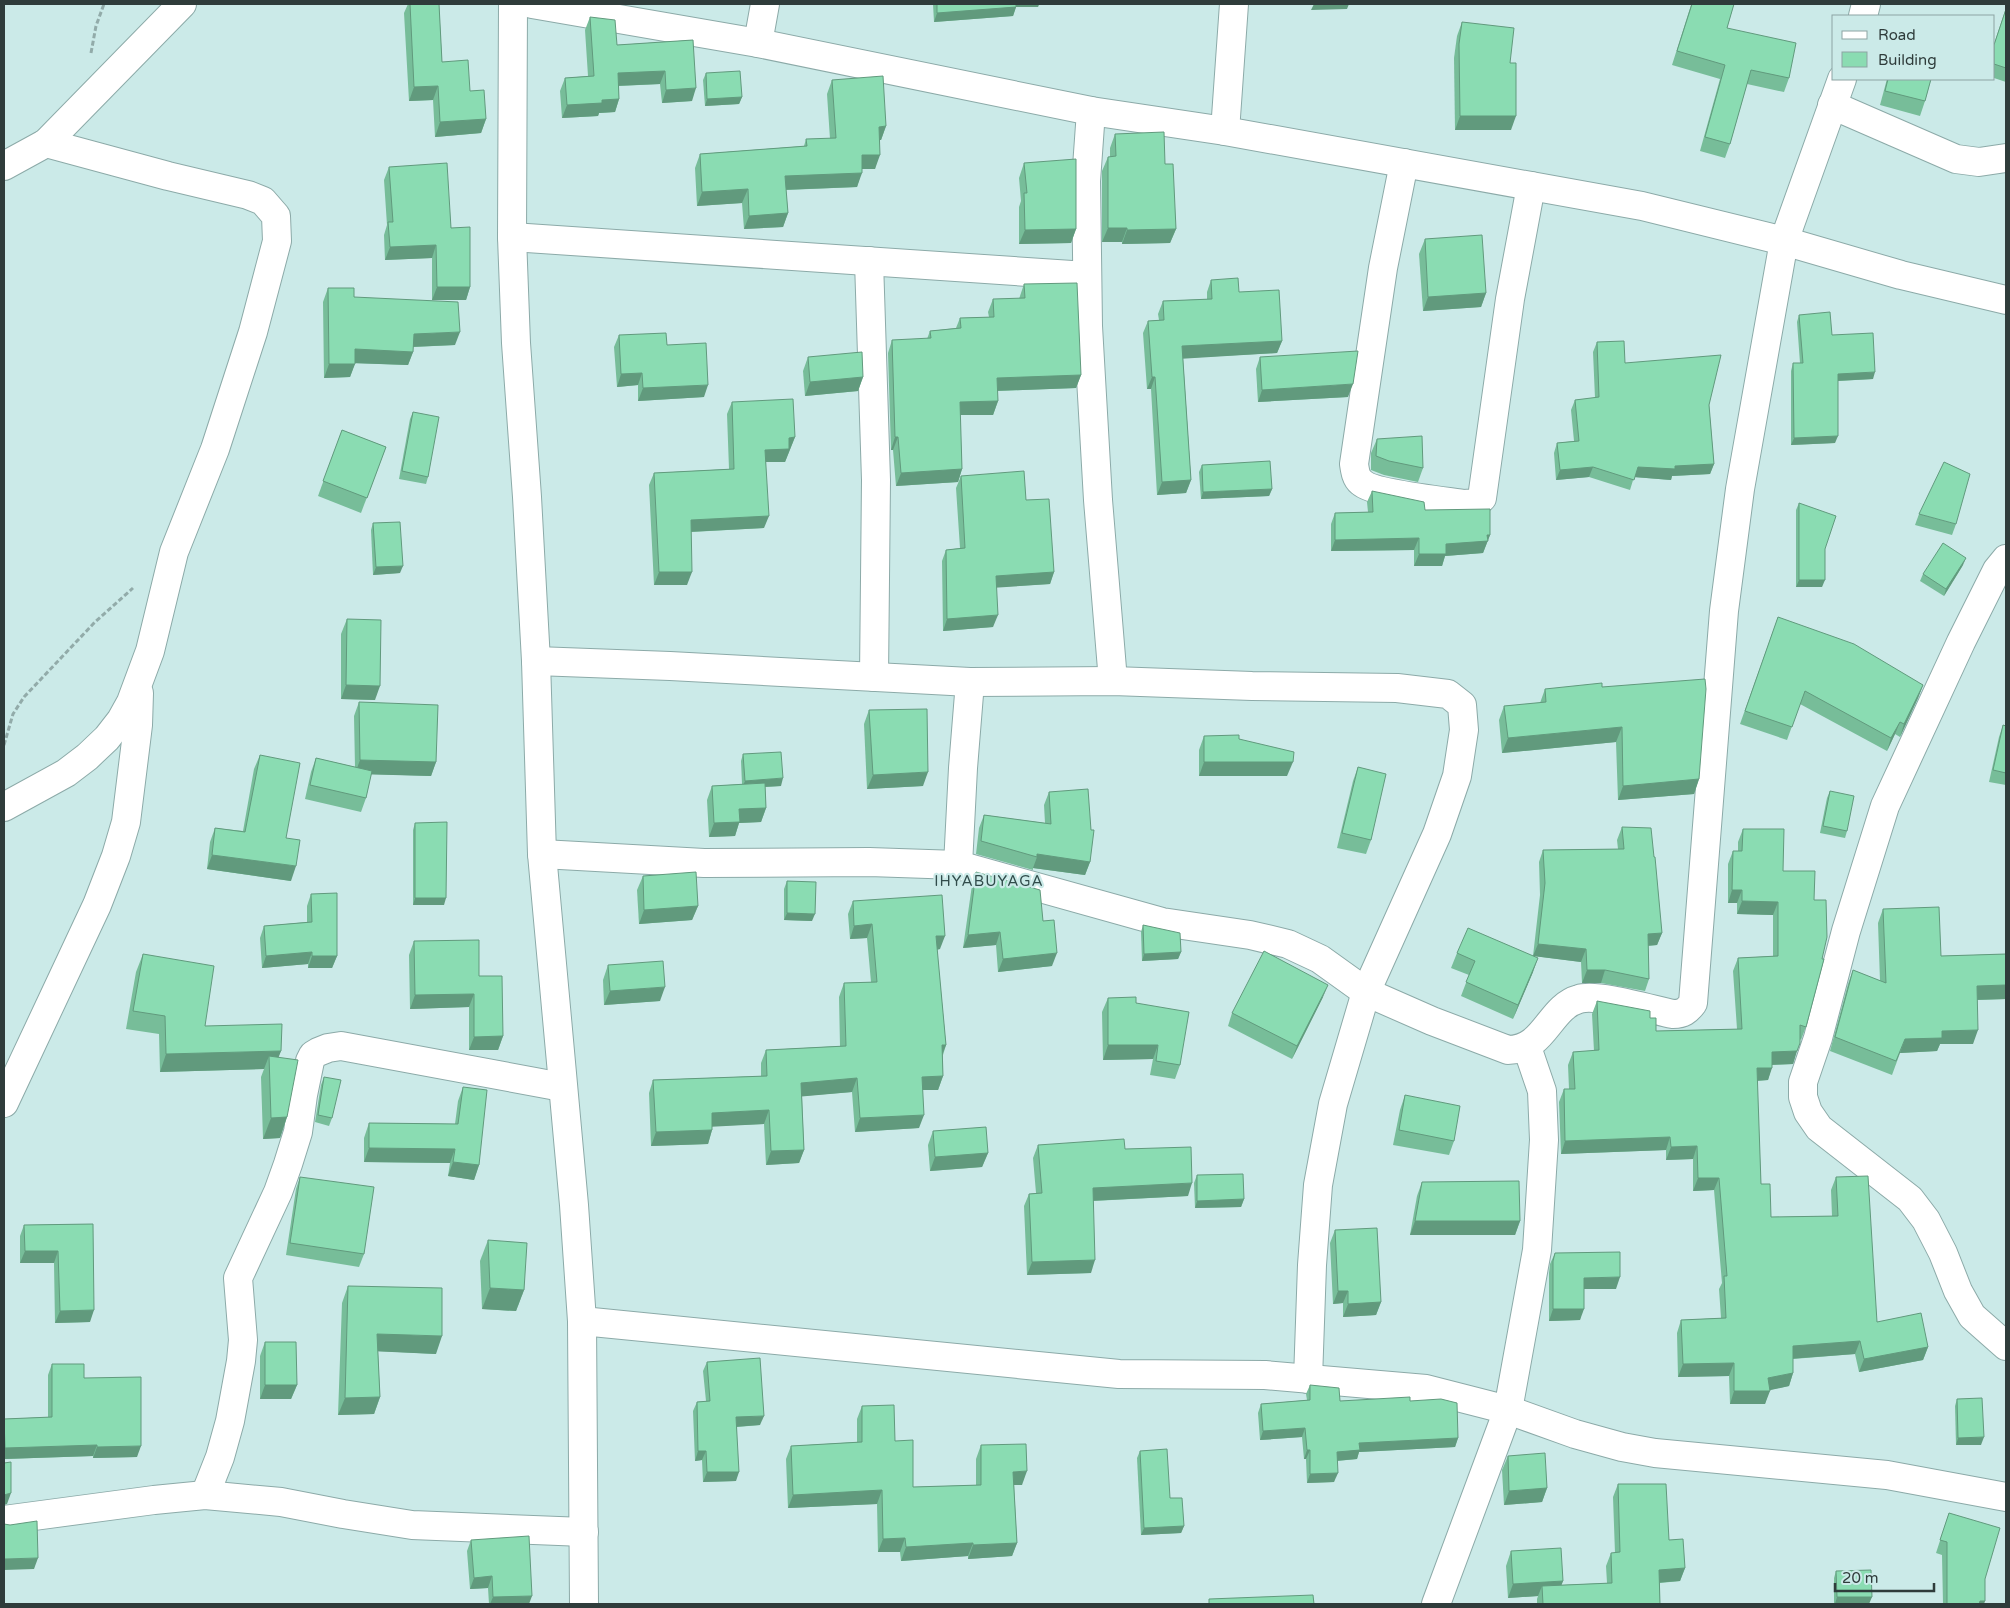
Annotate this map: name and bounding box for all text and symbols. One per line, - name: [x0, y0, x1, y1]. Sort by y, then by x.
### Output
- legend: [1832, 15, 1995, 80]
- text: Road: [1878, 26, 1916, 44]
- text: Building: [1878, 51, 1937, 69]
- district label: IHYABUYAGA: [934, 872, 1044, 890]
- scale bar: [1835, 1560, 1934, 1592]
- text: 20 m: [1842, 1569, 1879, 1587]

